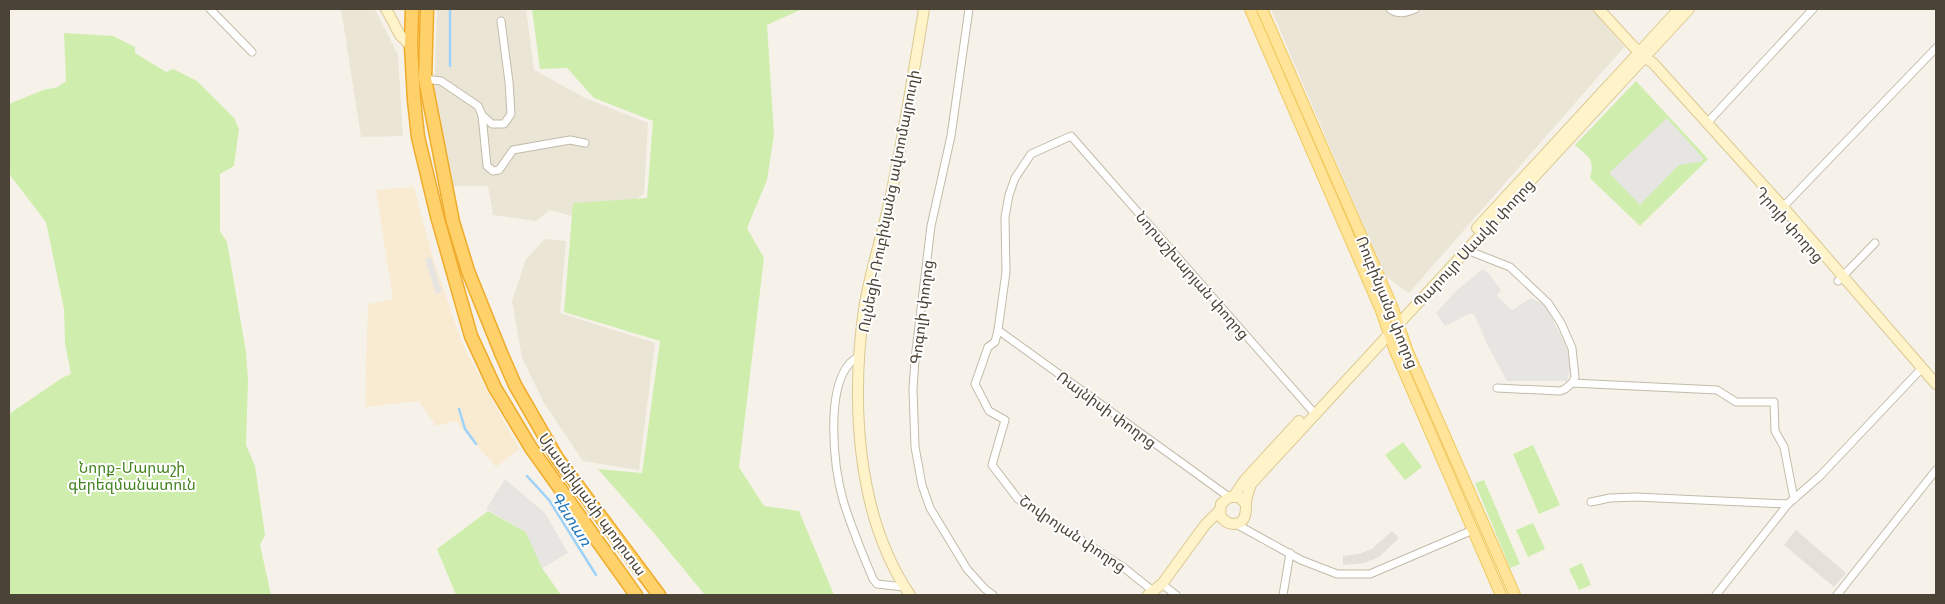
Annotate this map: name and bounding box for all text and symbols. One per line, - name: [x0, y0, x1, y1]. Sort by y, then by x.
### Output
- street label: Ուլնեցի-Ռուբինյանց ավտոմայրուղի: [854, 68, 923, 334]
- street label: Պարույր Սևակի փողոց: [1409, 175, 1538, 312]
- street label: Դրոյի փողոց: [1751, 182, 1828, 266]
- street label: Նորաշխարյան փողոց: [1132, 207, 1253, 343]
- street label: Ռուբինյանց փողոց: [1352, 233, 1423, 371]
- street label: Գոգոլի փողոց: [906, 259, 937, 365]
- street label: Ռայնիսի փողոց: [1053, 367, 1160, 452]
- street label: Մյասնիկյանի պողոտա: [534, 429, 651, 579]
- park label: Նորք-Մարաշի գերեզմանատուն: [68, 458, 196, 494]
- water label: Գետառ: [547, 487, 597, 550]
- street label: Շովրոյան փողոց: [1016, 491, 1130, 576]

